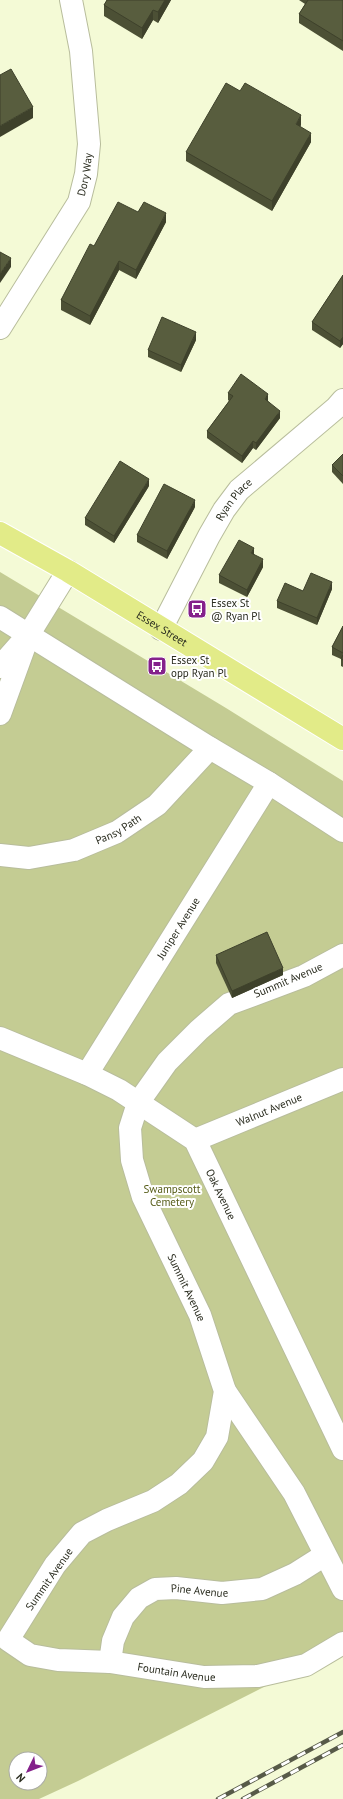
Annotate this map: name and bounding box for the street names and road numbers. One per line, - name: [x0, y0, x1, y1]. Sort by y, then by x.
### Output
- street label: Dory Way: [74, 151, 95, 197]
- street label: Ryan Place: [212, 475, 255, 523]
- street label: Essex Street: [134, 608, 190, 649]
- street label: Pansy Path: [93, 811, 144, 847]
- street label: Juniper Avenue: [153, 894, 203, 963]
- street label: Summit Avenue: [252, 959, 325, 1001]
- street label: Walnut Avenue: [234, 1090, 304, 1129]
- street label: Oak Avenue: [203, 1166, 239, 1222]
- street label: Summit Avenue: [164, 1251, 209, 1323]
- street label: Summit Avenue: [22, 1545, 76, 1613]
- street label: Pine Avenue: [170, 1581, 229, 1600]
- street label: Fountain Avenue: [136, 1659, 216, 1684]

